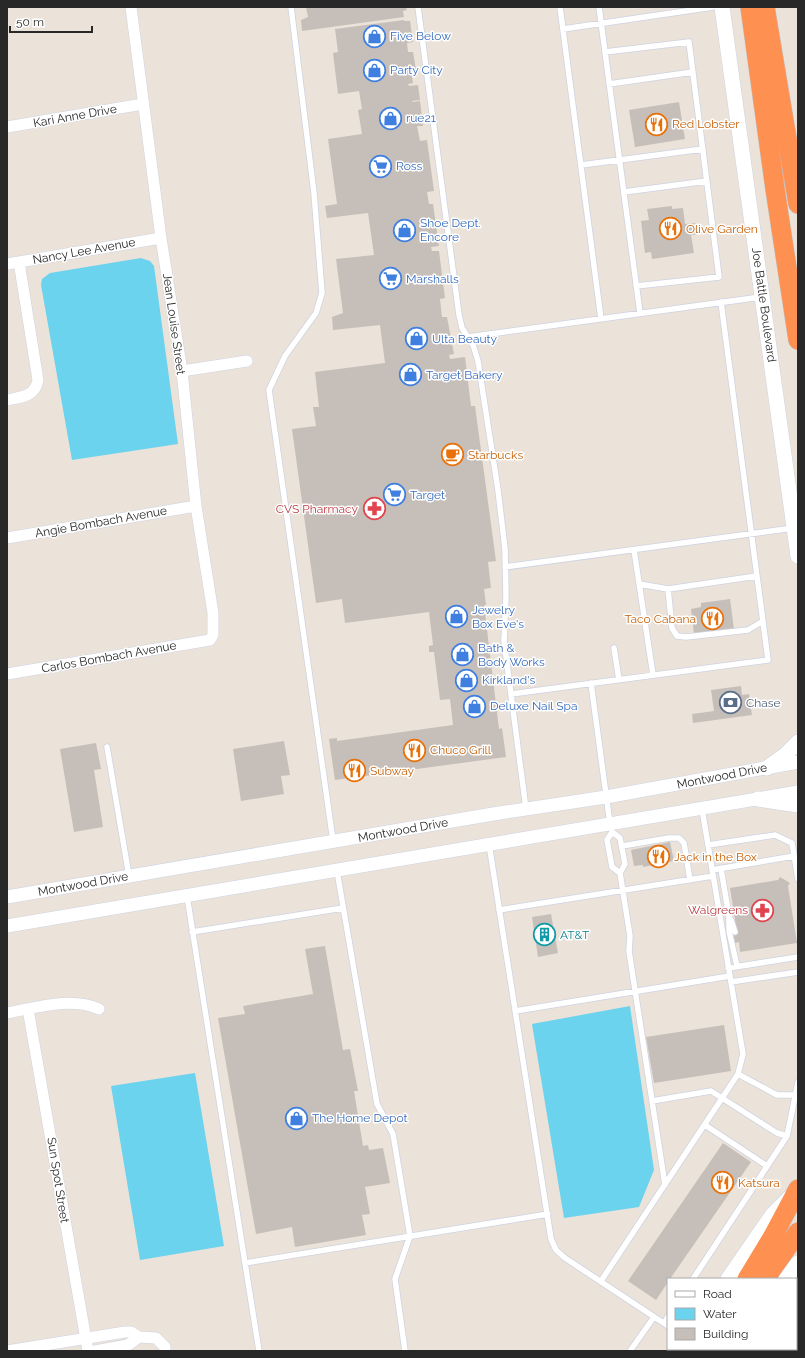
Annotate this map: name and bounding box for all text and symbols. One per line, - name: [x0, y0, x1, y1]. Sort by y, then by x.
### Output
- scale bar: [10, 8, 92, 34]
- text: 50 m: [16, 15, 44, 29]
- shop icon: Five Below: [361, 23, 387, 49]
- place label: Five Below: [390, 29, 451, 43]
- shop icon: Party City: [362, 57, 388, 83]
- place label: Party City: [390, 63, 443, 77]
- street label: Kari Anne Drive: [32, 102, 118, 130]
- shop icon: rue21: [378, 105, 404, 131]
- place label: rue21: [406, 111, 436, 125]
- restaurant icon: Red Lobster: [644, 111, 670, 137]
- place label: Red Lobster: [672, 117, 740, 131]
- supermarket icon: Ross: [368, 153, 394, 179]
- place label: Ross: [396, 159, 423, 173]
- place label: Shoe Dept. Encore: [420, 216, 481, 244]
- restaurant icon: Olive Garden: [657, 216, 683, 242]
- shop icon: Shoe Dept. Encore: [391, 217, 417, 243]
- place label: Olive Garden: [686, 222, 758, 236]
- street label: Nancy Lee Avenue: [31, 235, 137, 267]
- street label: Joe Battle Boulevard: [749, 247, 779, 363]
- supermarket icon: Marshalls: [378, 266, 404, 292]
- street label: Jean Louise Street: [160, 272, 188, 376]
- place label: Marshalls: [406, 272, 459, 286]
- shop icon: Ulta Beauty: [404, 326, 430, 352]
- place label: Ulta Beauty: [432, 332, 498, 346]
- shop icon: Target Bakery: [398, 362, 424, 388]
- place label: Target Bakery: [426, 368, 503, 382]
- cafe icon: Starbucks: [439, 442, 465, 468]
- place label: Starbucks: [468, 448, 523, 462]
- supermarket icon: Target: [381, 482, 407, 508]
- place label: Target: [410, 488, 445, 502]
- pharmacy icon: CVS Pharmacy: [361, 496, 387, 522]
- place label: CVS Pharmacy: [276, 502, 358, 516]
- street label: Angie Bombach Avenue: [34, 503, 168, 541]
- place label: Jewelry Box Eve's: [472, 603, 524, 631]
- shop icon: Jewelry Box Eve's: [444, 604, 470, 630]
- restaurant icon: Taco Cabana: [699, 606, 725, 632]
- place label: Taco Cabana: [624, 612, 696, 626]
- street label: Carlos Bombach Avenue: [40, 638, 178, 676]
- place label: Bath & Body Works: [478, 641, 545, 669]
- shop icon: Bath & Body Works: [449, 642, 475, 668]
- shop icon: Kirkland's: [453, 667, 479, 693]
- place label: Kirkland's: [482, 673, 535, 687]
- bank icon: Chase: [718, 690, 744, 716]
- shop icon: Deluxe Nail Spa: [461, 693, 487, 719]
- place label: Chase: [746, 696, 781, 710]
- place label: Deluxe Nail Spa: [490, 699, 577, 713]
- restaurant icon: Chuco Grill: [401, 737, 427, 763]
- place label: Chuco Grill: [430, 743, 492, 757]
- restaurant icon: Subway: [341, 758, 367, 784]
- street label: Montwood Drive: [676, 760, 768, 792]
- place label: Subway: [370, 764, 415, 778]
- street label: Montwood Drive: [357, 815, 449, 845]
- restaurant icon: Jack in the Box: [645, 844, 671, 870]
- place label: Jack in the Box: [674, 850, 757, 864]
- street label: Montwood Drive: [37, 869, 129, 899]
- pharmacy icon: Walgreens: [750, 897, 776, 923]
- place label: Walgreens: [688, 903, 748, 917]
- building icon: AT&T: [532, 922, 558, 948]
- place label: AT&T: [560, 928, 590, 942]
- shop icon: The Home Depot: [284, 1105, 310, 1131]
- place label: The Home Depot: [312, 1111, 408, 1125]
- street label: Sun Spot Street: [44, 1136, 72, 1224]
- restaurant icon: Katsura: [710, 1170, 736, 1196]
- place label: Katsura: [738, 1176, 780, 1190]
- legend: [667, 1278, 797, 1350]
- text: Road: [703, 1287, 732, 1301]
- text: Water: [703, 1307, 737, 1321]
- text: Building: [703, 1327, 749, 1341]

